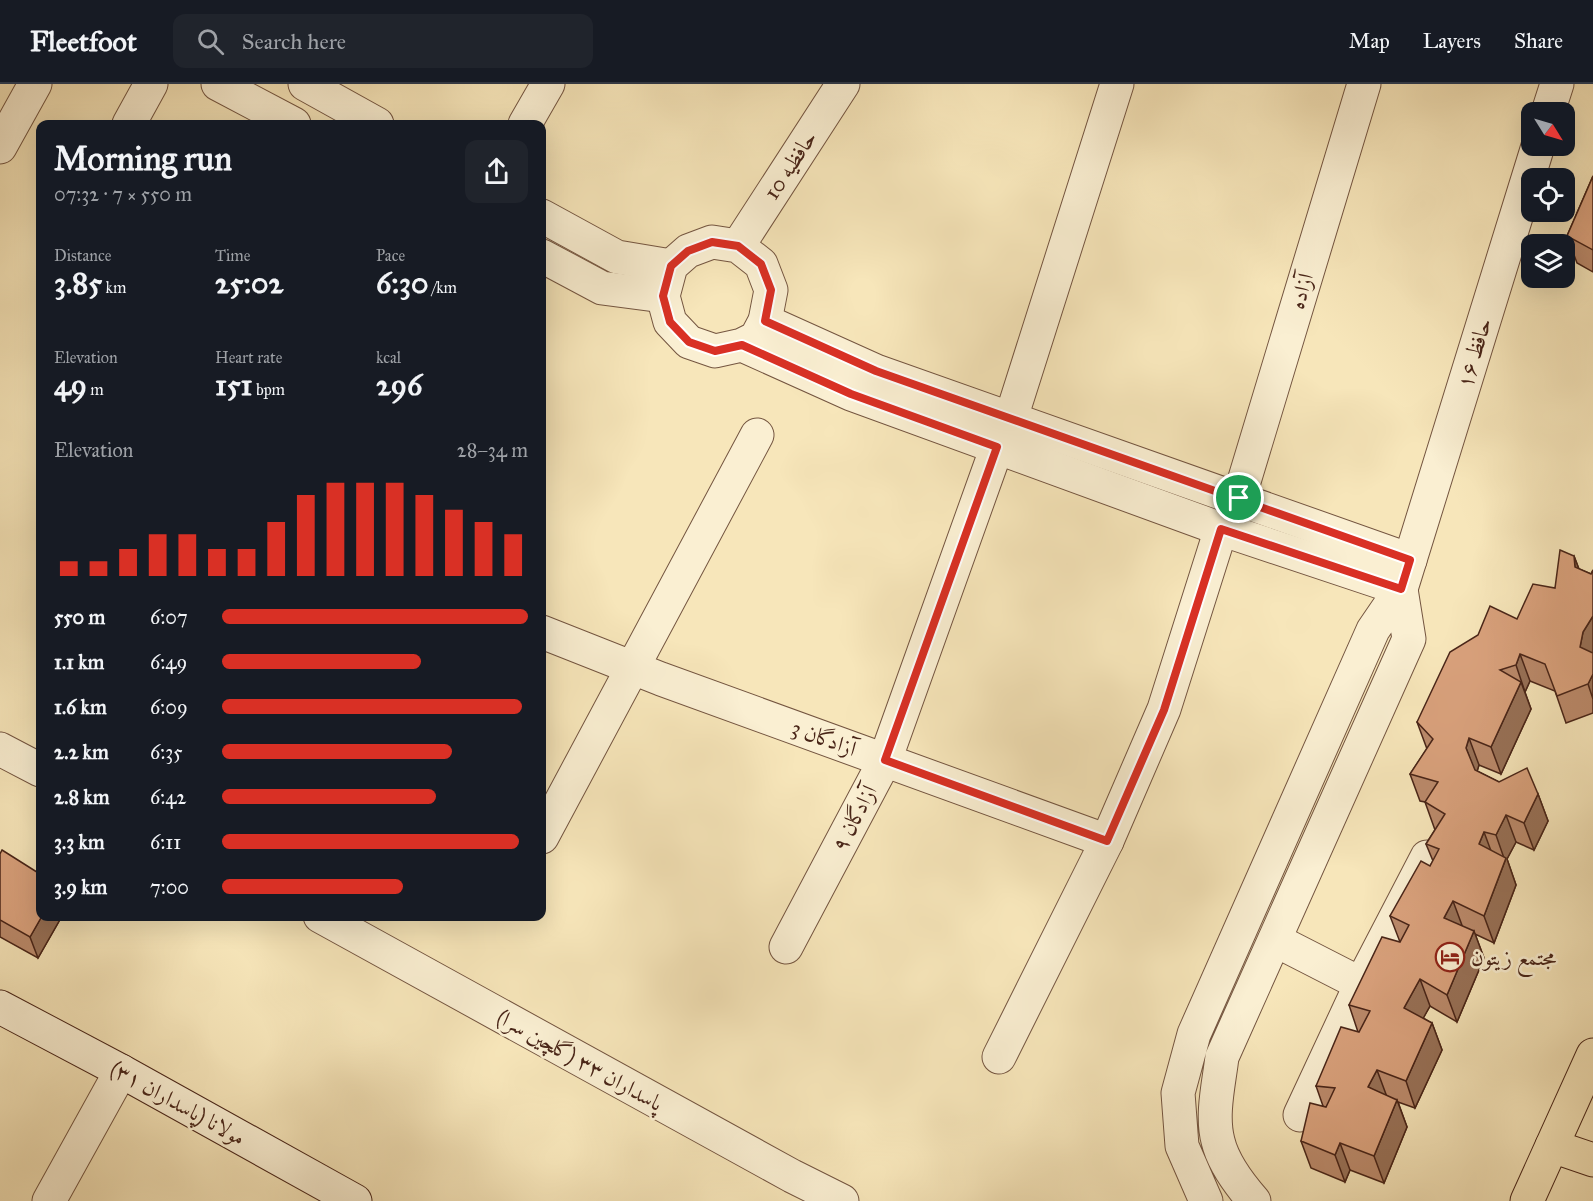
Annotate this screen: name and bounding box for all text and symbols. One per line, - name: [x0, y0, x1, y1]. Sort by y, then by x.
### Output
- search box: [173, 14, 593, 68]
- text: Fleetfoot: [30, 24, 137, 59]
- icon: search: [194, 25, 227, 58]
- text: Search here: [242, 28, 346, 55]
- text: Map: [1349, 28, 1390, 54]
- text: Layers: [1423, 28, 1481, 54]
- text: Share: [1514, 28, 1563, 54]
- north arrow: [1521, 102, 1575, 156]
- map controls: [1521, 102, 1575, 288]
- street label: حافظیه 10: [758, 125, 822, 205]
- text: Morning run: [54, 139, 232, 179]
- button: share: [465, 140, 528, 203]
- button: locate: [1521, 168, 1575, 222]
- text: 07:32 · 7 × 550 m: [54, 182, 192, 206]
- button: layers: [1521, 234, 1575, 288]
- text: Distance: [54, 246, 111, 265]
- text: Time: [215, 246, 250, 265]
- text: Pace: [376, 246, 405, 265]
- text: 3.85: [54, 265, 102, 301]
- text: 25:02: [215, 265, 283, 301]
- text: 6:30: [376, 265, 428, 301]
- street label: آزاده: [1283, 268, 1320, 312]
- text: km: [102, 278, 126, 297]
- text: /km: [428, 278, 457, 297]
- street label: حافظ ۱۶: [1451, 315, 1497, 391]
- text: Elevation: [54, 348, 118, 367]
- text: Heart rate: [215, 348, 282, 367]
- text: kcal: [376, 348, 401, 367]
- text: 49: [54, 367, 87, 403]
- text: 151: [215, 367, 252, 403]
- text: 296: [376, 367, 422, 403]
- text: m: [87, 380, 104, 399]
- text: bpm: [252, 380, 285, 399]
- text: Elevation: [54, 438, 133, 462]
- text: 28–34 m: [457, 438, 528, 462]
- pin: [1213, 472, 1264, 523]
- icon: arrive: [1222, 481, 1255, 514]
- text: 550 m: [54, 605, 105, 629]
- text: 6:07: [150, 605, 188, 629]
- text: 1.1 km: [54, 650, 104, 674]
- text: 6:49: [150, 650, 187, 674]
- text: 1.6 km: [54, 695, 107, 719]
- text: 6:09: [150, 695, 188, 719]
- street label: آزادگان 3: [788, 714, 862, 763]
- text: 2.2 km: [54, 740, 109, 764]
- text: 6:35: [150, 740, 183, 764]
- street label: آزادگان ۹: [825, 778, 884, 856]
- text: 2.8 km: [54, 785, 109, 809]
- text: 6:42: [150, 785, 186, 809]
- text: 3.3 km: [54, 830, 105, 854]
- text: 6:11: [150, 830, 181, 854]
- text: 3.9 km: [54, 875, 107, 899]
- text: 7:00: [150, 875, 189, 899]
- hotel icon: مجتمع زیتون: [1434, 941, 1466, 973]
- place label: مجتمع زیتون: [1471, 944, 1557, 977]
- street label: پاسداران ۳۳ (گلچین سرا): [491, 1003, 669, 1120]
- street label: مولانا (پاسداران ۳۱): [104, 1055, 250, 1154]

